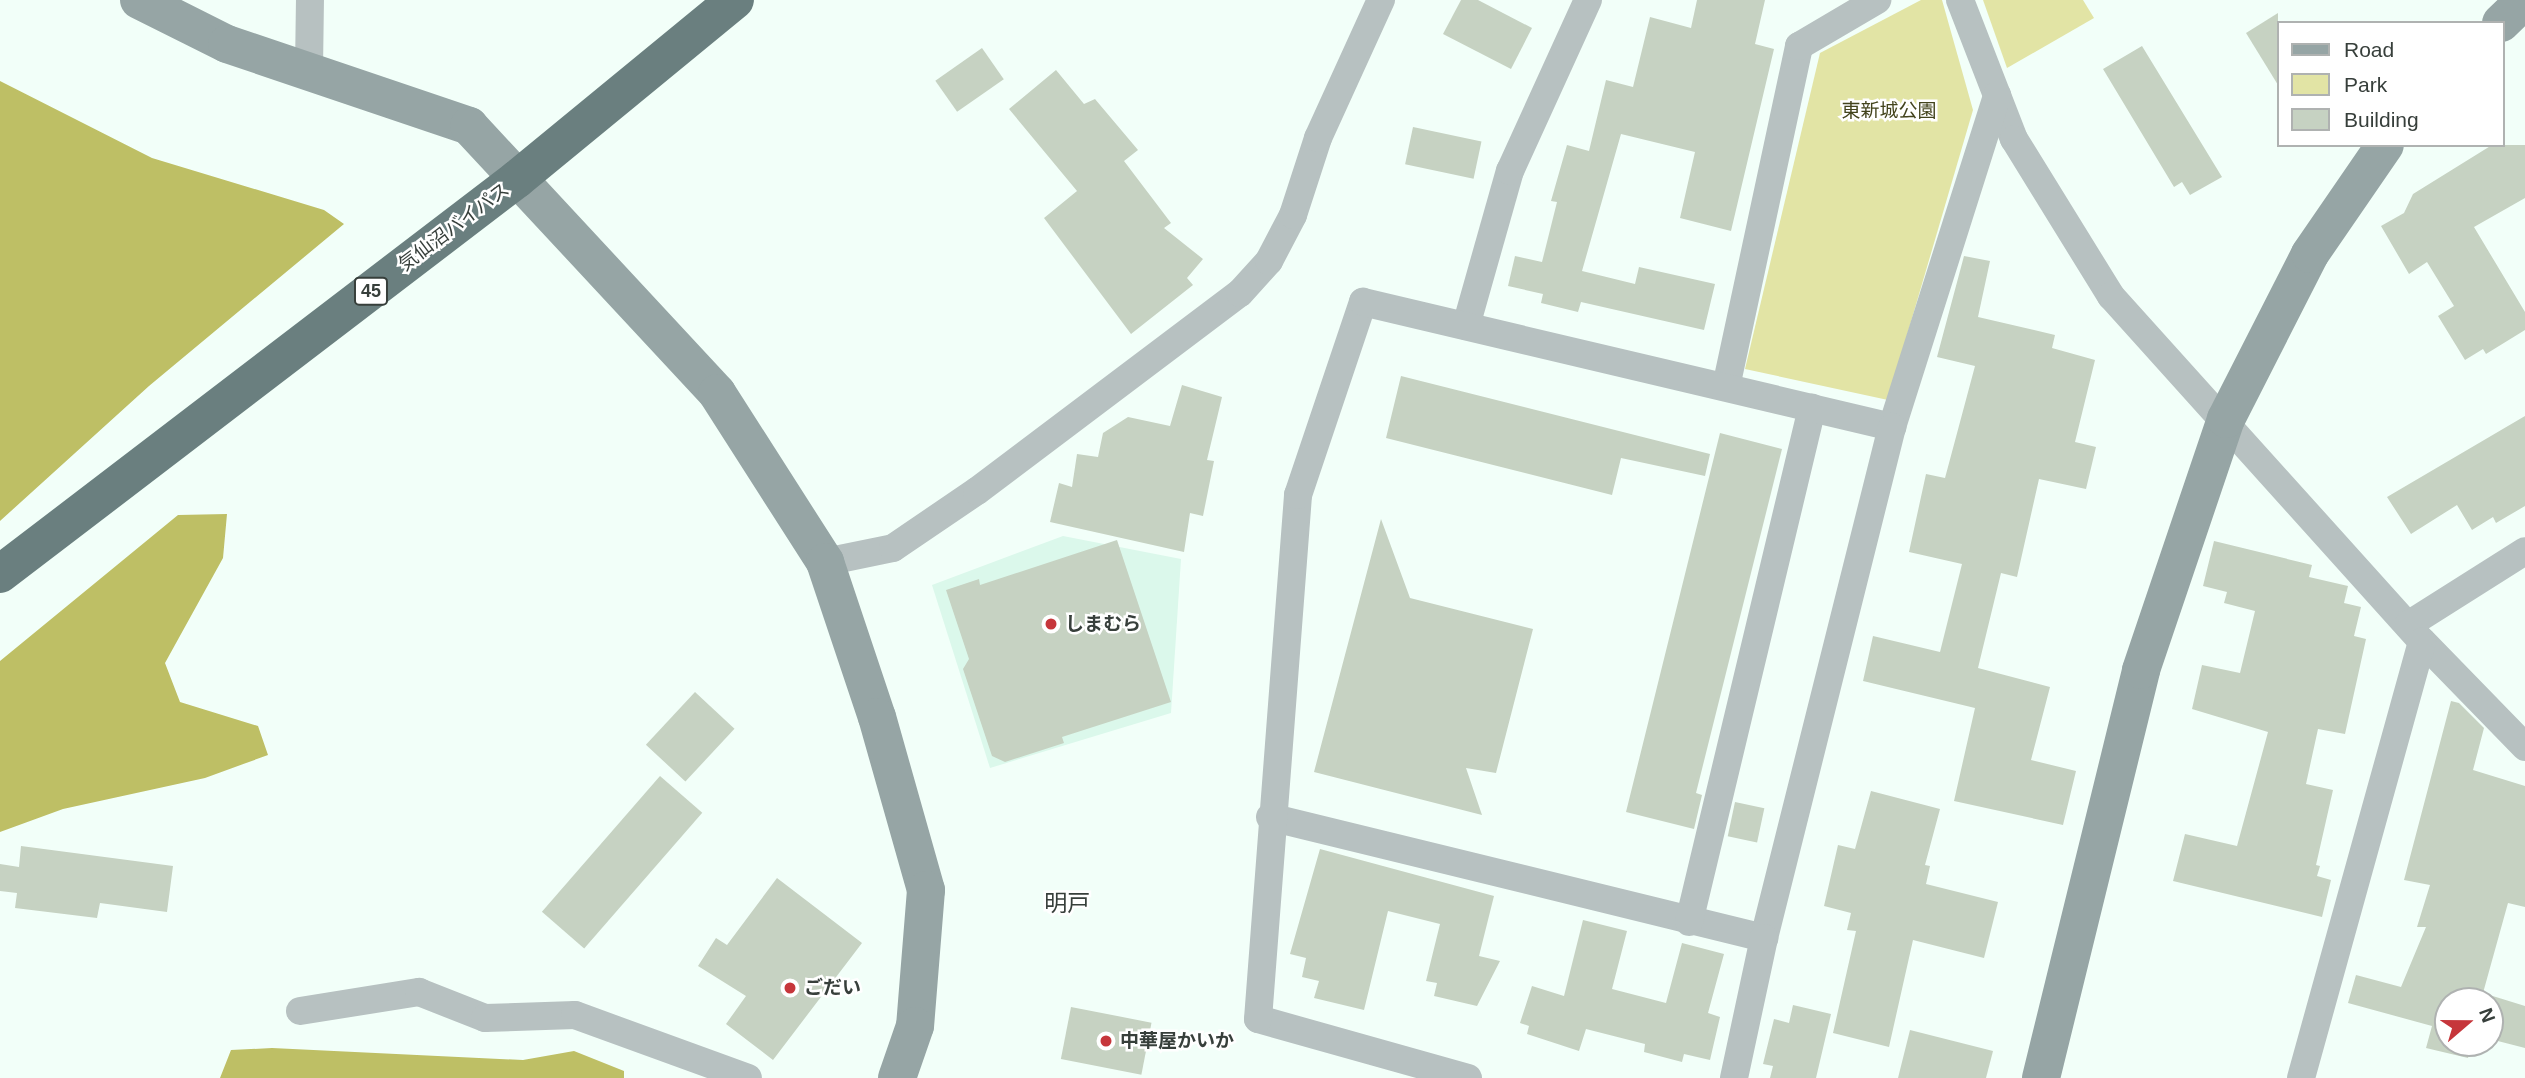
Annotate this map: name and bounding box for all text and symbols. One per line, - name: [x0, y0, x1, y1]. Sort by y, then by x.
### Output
- legend: [2276, 21, 2504, 147]
- text: Road: [2344, 38, 2394, 61]
- text: Park: [2344, 73, 2387, 96]
- park label: 東新城公園: [1842, 100, 1936, 122]
- text: Building: [2344, 108, 2419, 131]
- street label: 気仙沼バイパス: [394, 178, 514, 276]
- road number: 45: [354, 276, 388, 306]
- place label: しまむら: [1065, 613, 1141, 635]
- marker: しまむら: [1043, 616, 1059, 632]
- district label: 明戸: [1044, 889, 1090, 917]
- place label: ごだい: [804, 977, 861, 999]
- marker: ごだい: [782, 980, 798, 996]
- north arrow: [2434, 987, 2504, 1057]
- text: N: [2475, 1005, 2500, 1025]
- place label: 中華屋かいか: [1120, 1030, 1234, 1052]
- marker: 中華屋かいか: [1098, 1033, 1114, 1049]

